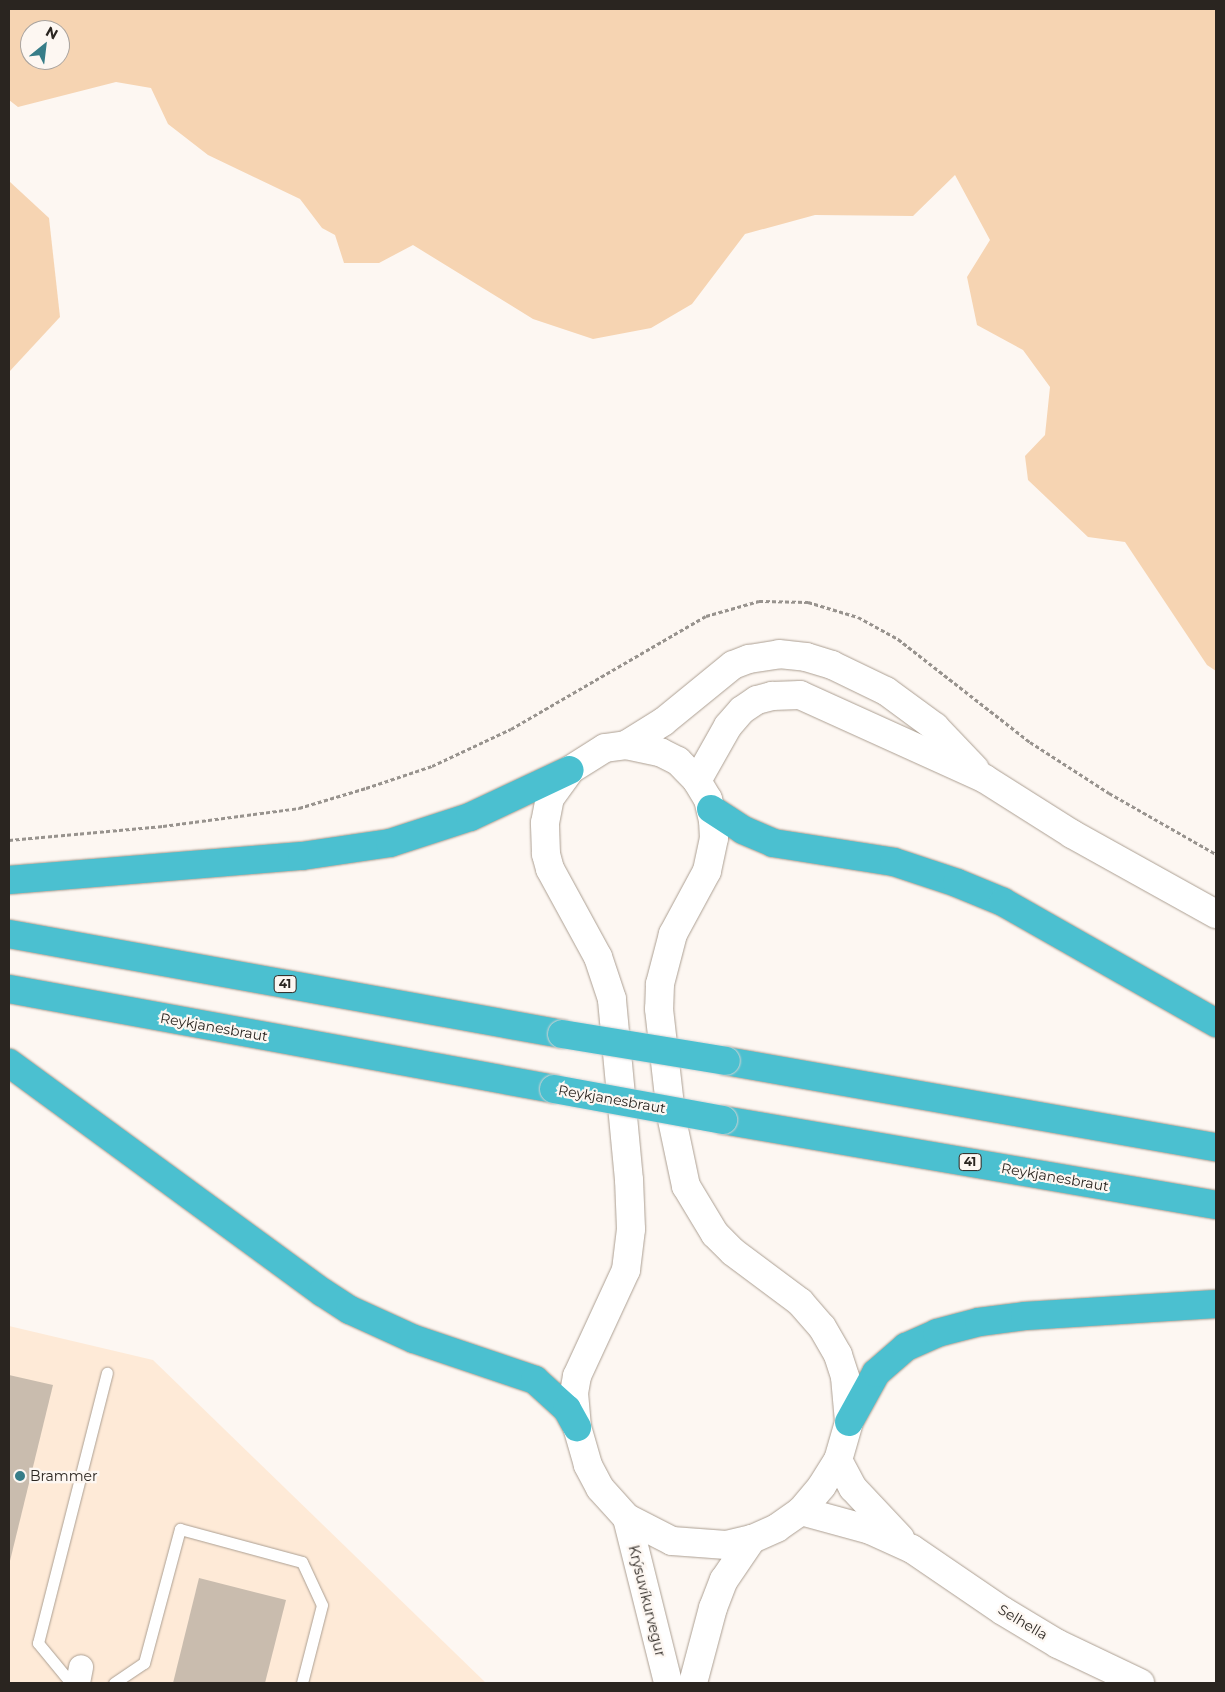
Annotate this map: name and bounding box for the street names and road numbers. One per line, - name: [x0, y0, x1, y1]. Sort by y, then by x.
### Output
- road number: 41: [272, 974, 298, 994]
- street label: Reykjanesbraut: [159, 1009, 269, 1045]
- street label: Reykjanesbraut: [557, 1081, 667, 1117]
- road number: 41: [958, 1152, 982, 1172]
- street label: Reykjanesbraut: [1000, 1159, 1110, 1195]
- street label: Krýsuvíkurvegur: [625, 1543, 669, 1659]
- street label: Selhella: [995, 1601, 1051, 1643]

